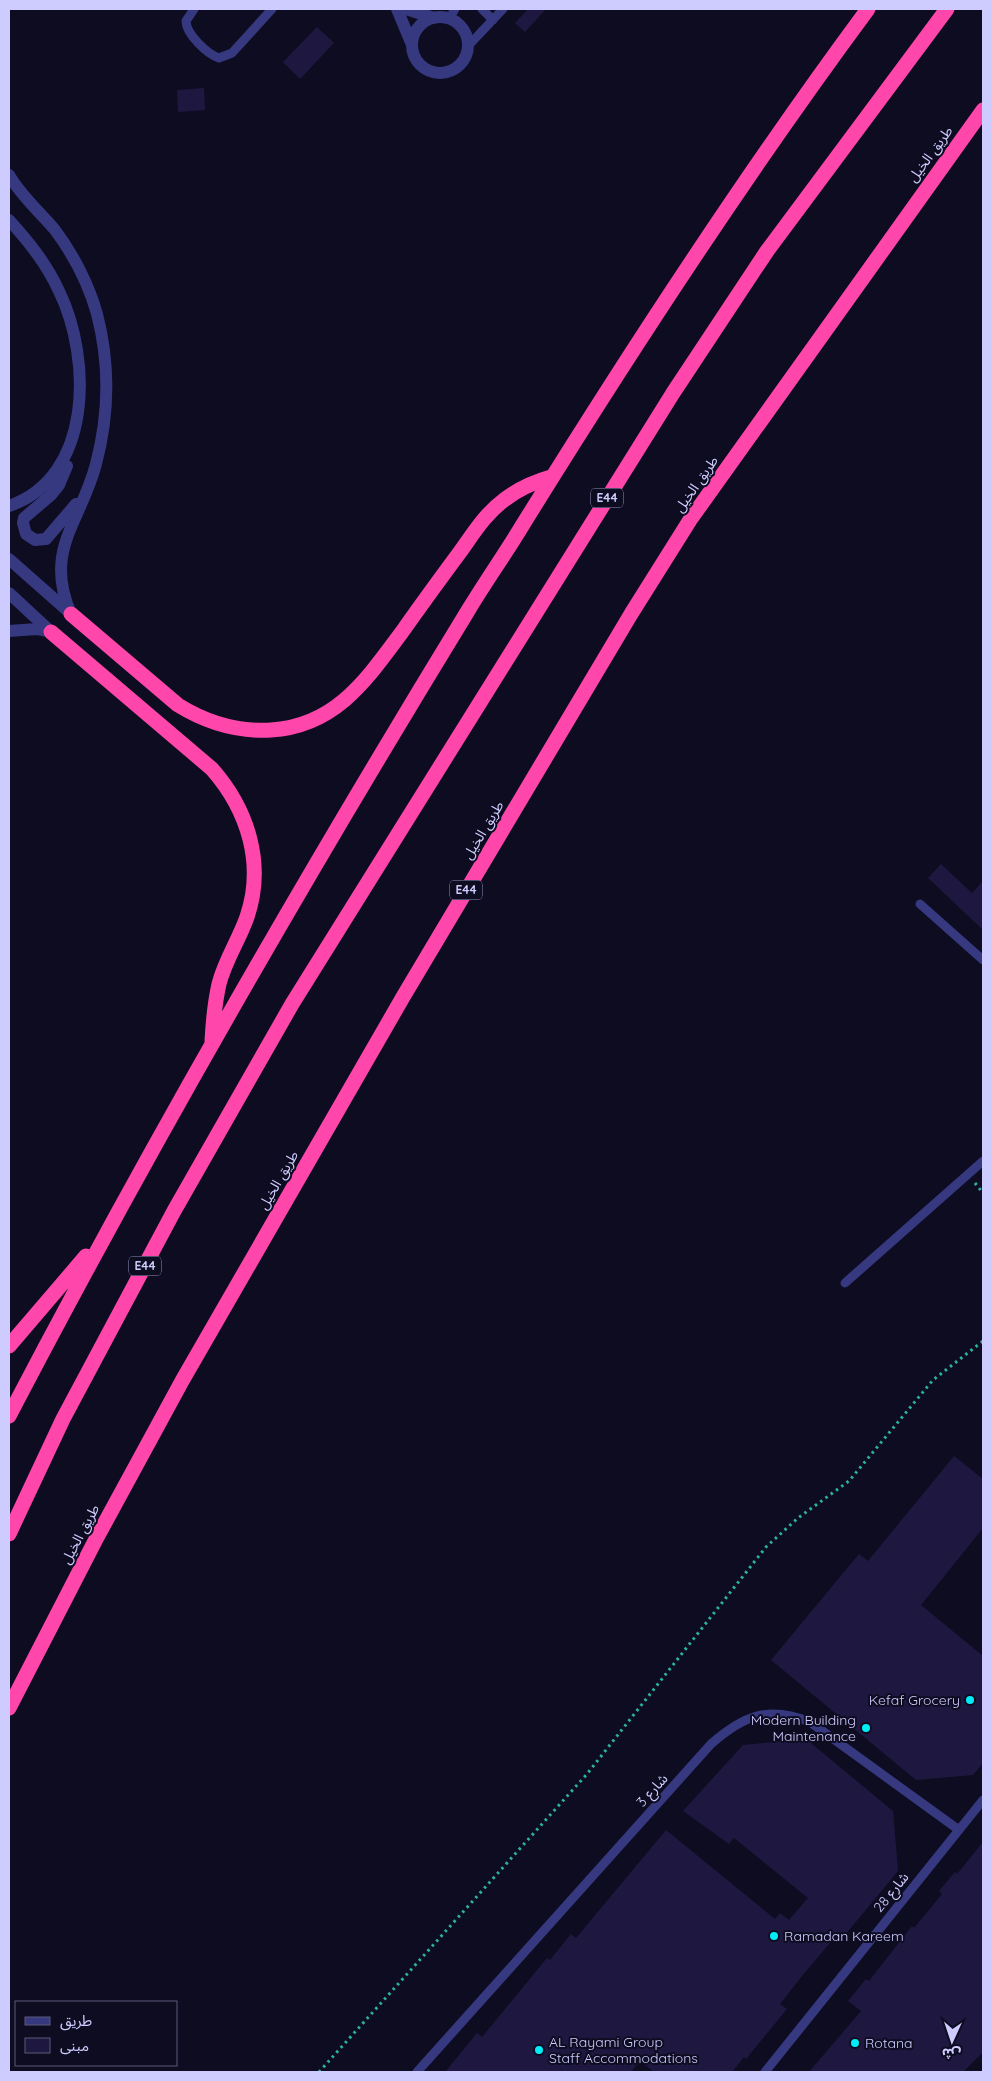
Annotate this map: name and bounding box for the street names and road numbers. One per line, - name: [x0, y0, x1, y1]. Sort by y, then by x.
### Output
- street label: طريق الخيل: [904, 122, 957, 186]
- street label: طريق الخيل: [670, 452, 723, 516]
- road number: E44: [591, 488, 623, 508]
- street label: طريق الخيل: [458, 797, 508, 863]
- road number: E44: [450, 880, 482, 900]
- street label: طريق الخيل: [254, 1147, 303, 1213]
- road number: E44: [129, 1256, 161, 1276]
- street label: طريق الخيل: [57, 1501, 104, 1568]
- street label: شارع 3: [632, 1770, 673, 1812]
- street label: شارع 28: [869, 1868, 914, 1917]

